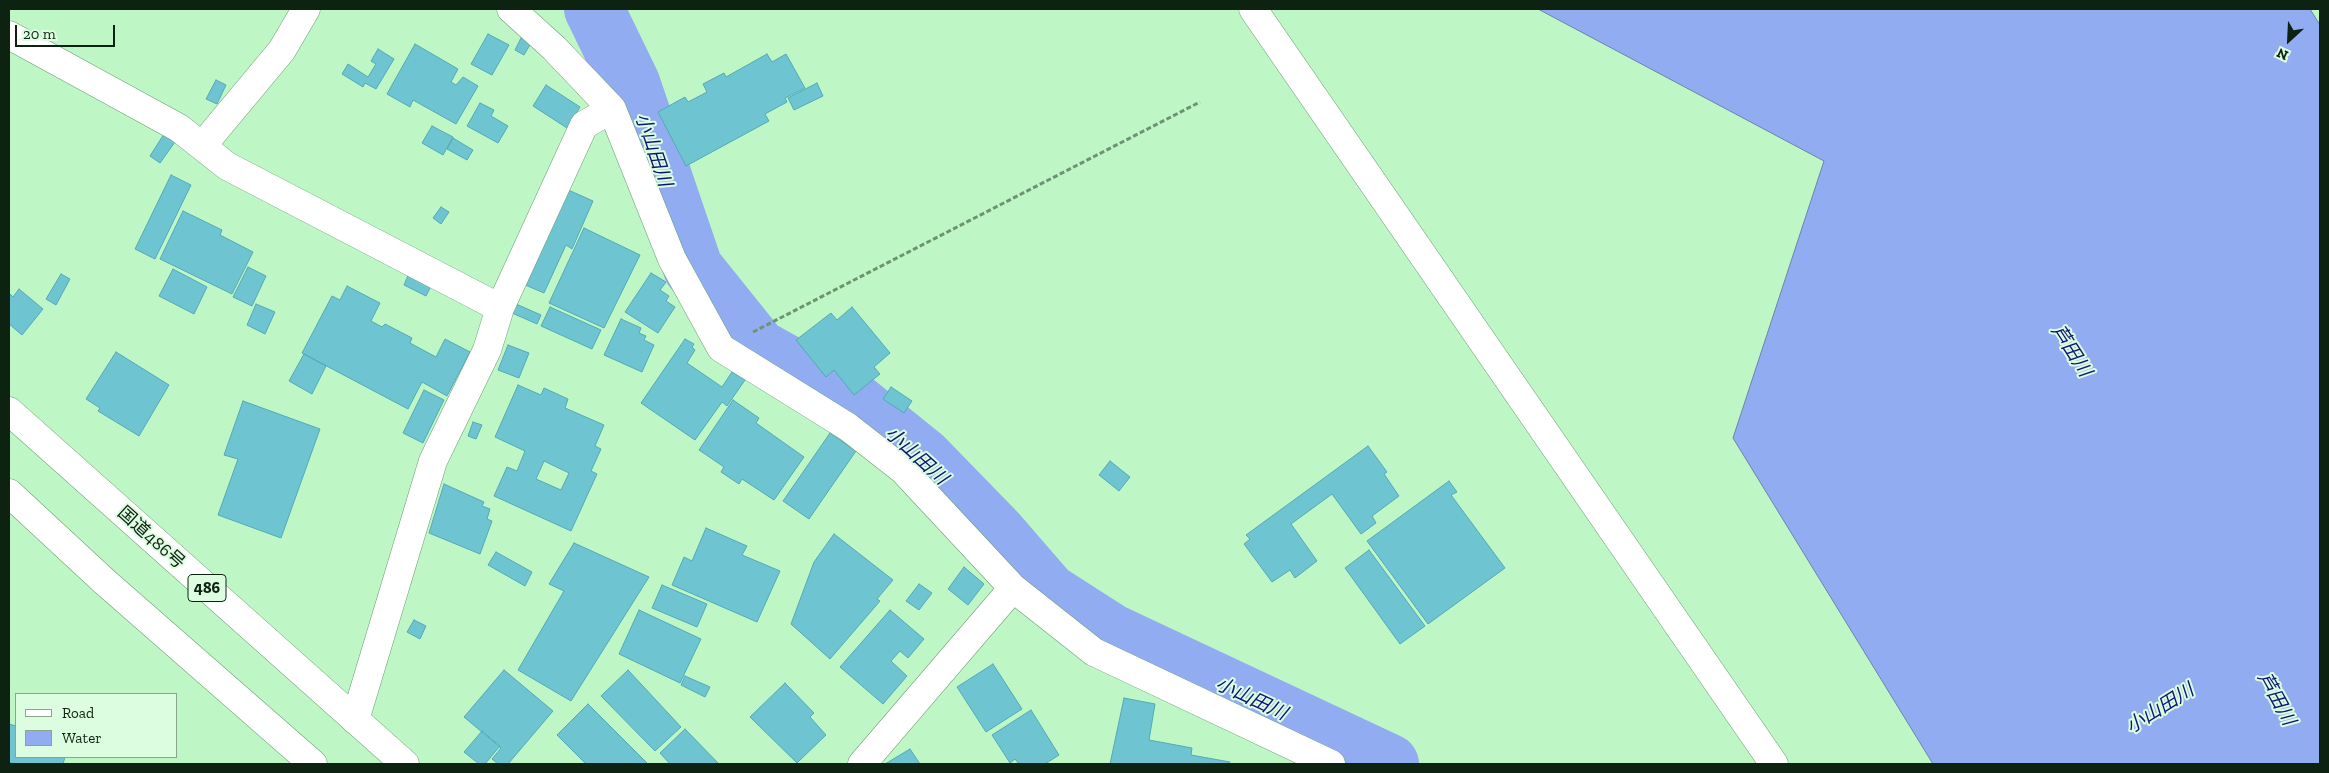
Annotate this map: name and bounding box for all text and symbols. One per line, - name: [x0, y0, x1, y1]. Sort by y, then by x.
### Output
- scale bar: [18, 15, 118, 47]
- north arrow: [2264, 15, 2314, 65]
- text: 20 m: [23, 25, 56, 43]
- text: N: [2274, 44, 2291, 64]
- water label: 小山田川: [630, 110, 676, 190]
- water label: 芦田川: [2046, 321, 2096, 381]
- water label: 小山田川: [880, 422, 952, 490]
- street label: 国道486号: [113, 502, 189, 574]
- road number: 486: [188, 574, 226, 602]
- water label: 芦田川: [2252, 669, 2300, 729]
- water label: 小山田川: [1212, 673, 1290, 725]
- water label: 小山田川: [2122, 679, 2198, 739]
- legend: [15, 693, 178, 758]
- text: Road: [62, 704, 94, 722]
- text: Water: [62, 729, 102, 747]

